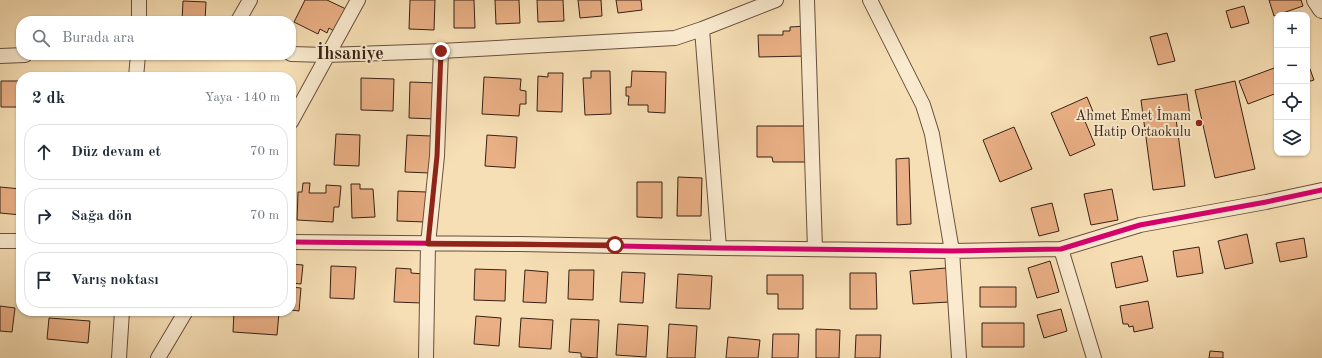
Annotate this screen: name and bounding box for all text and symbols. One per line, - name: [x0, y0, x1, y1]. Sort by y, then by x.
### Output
- map controls: [1274, 12, 1310, 156]
- button: +: [1274, 12, 1310, 48]
- search box: [16, 16, 296, 60]
- icon: search: [30, 27, 52, 49]
- text: Burada ara: [62, 31, 134, 46]
- district label: İhsaniye: [316, 42, 384, 63]
- route end: [432, 42, 450, 60]
- button: −: [1274, 48, 1310, 84]
- button: locate: [1274, 84, 1310, 120]
- text: 2 dk: [32, 90, 65, 107]
- text: Yaya · 140 m: [205, 91, 280, 104]
- place label: Ahmet Emet İmam Hatip Ortaokulu: [1076, 106, 1192, 139]
- marker: Ahmet Emet İmam Hatip Ortaokulu: [1194, 118, 1204, 128]
- button: layers: [1274, 120, 1310, 156]
- icon: ahead: [33, 141, 55, 163]
- text: Düz devam et: [71, 145, 161, 160]
- text: 70 m: [250, 145, 279, 158]
- icon: right: [33, 205, 55, 227]
- text: Sağa dön: [71, 209, 132, 224]
- text: 70 m: [250, 209, 279, 222]
- route start: [606, 236, 624, 254]
- icon: arrive: [33, 269, 55, 291]
- text: Varış noktası: [71, 273, 159, 288]

